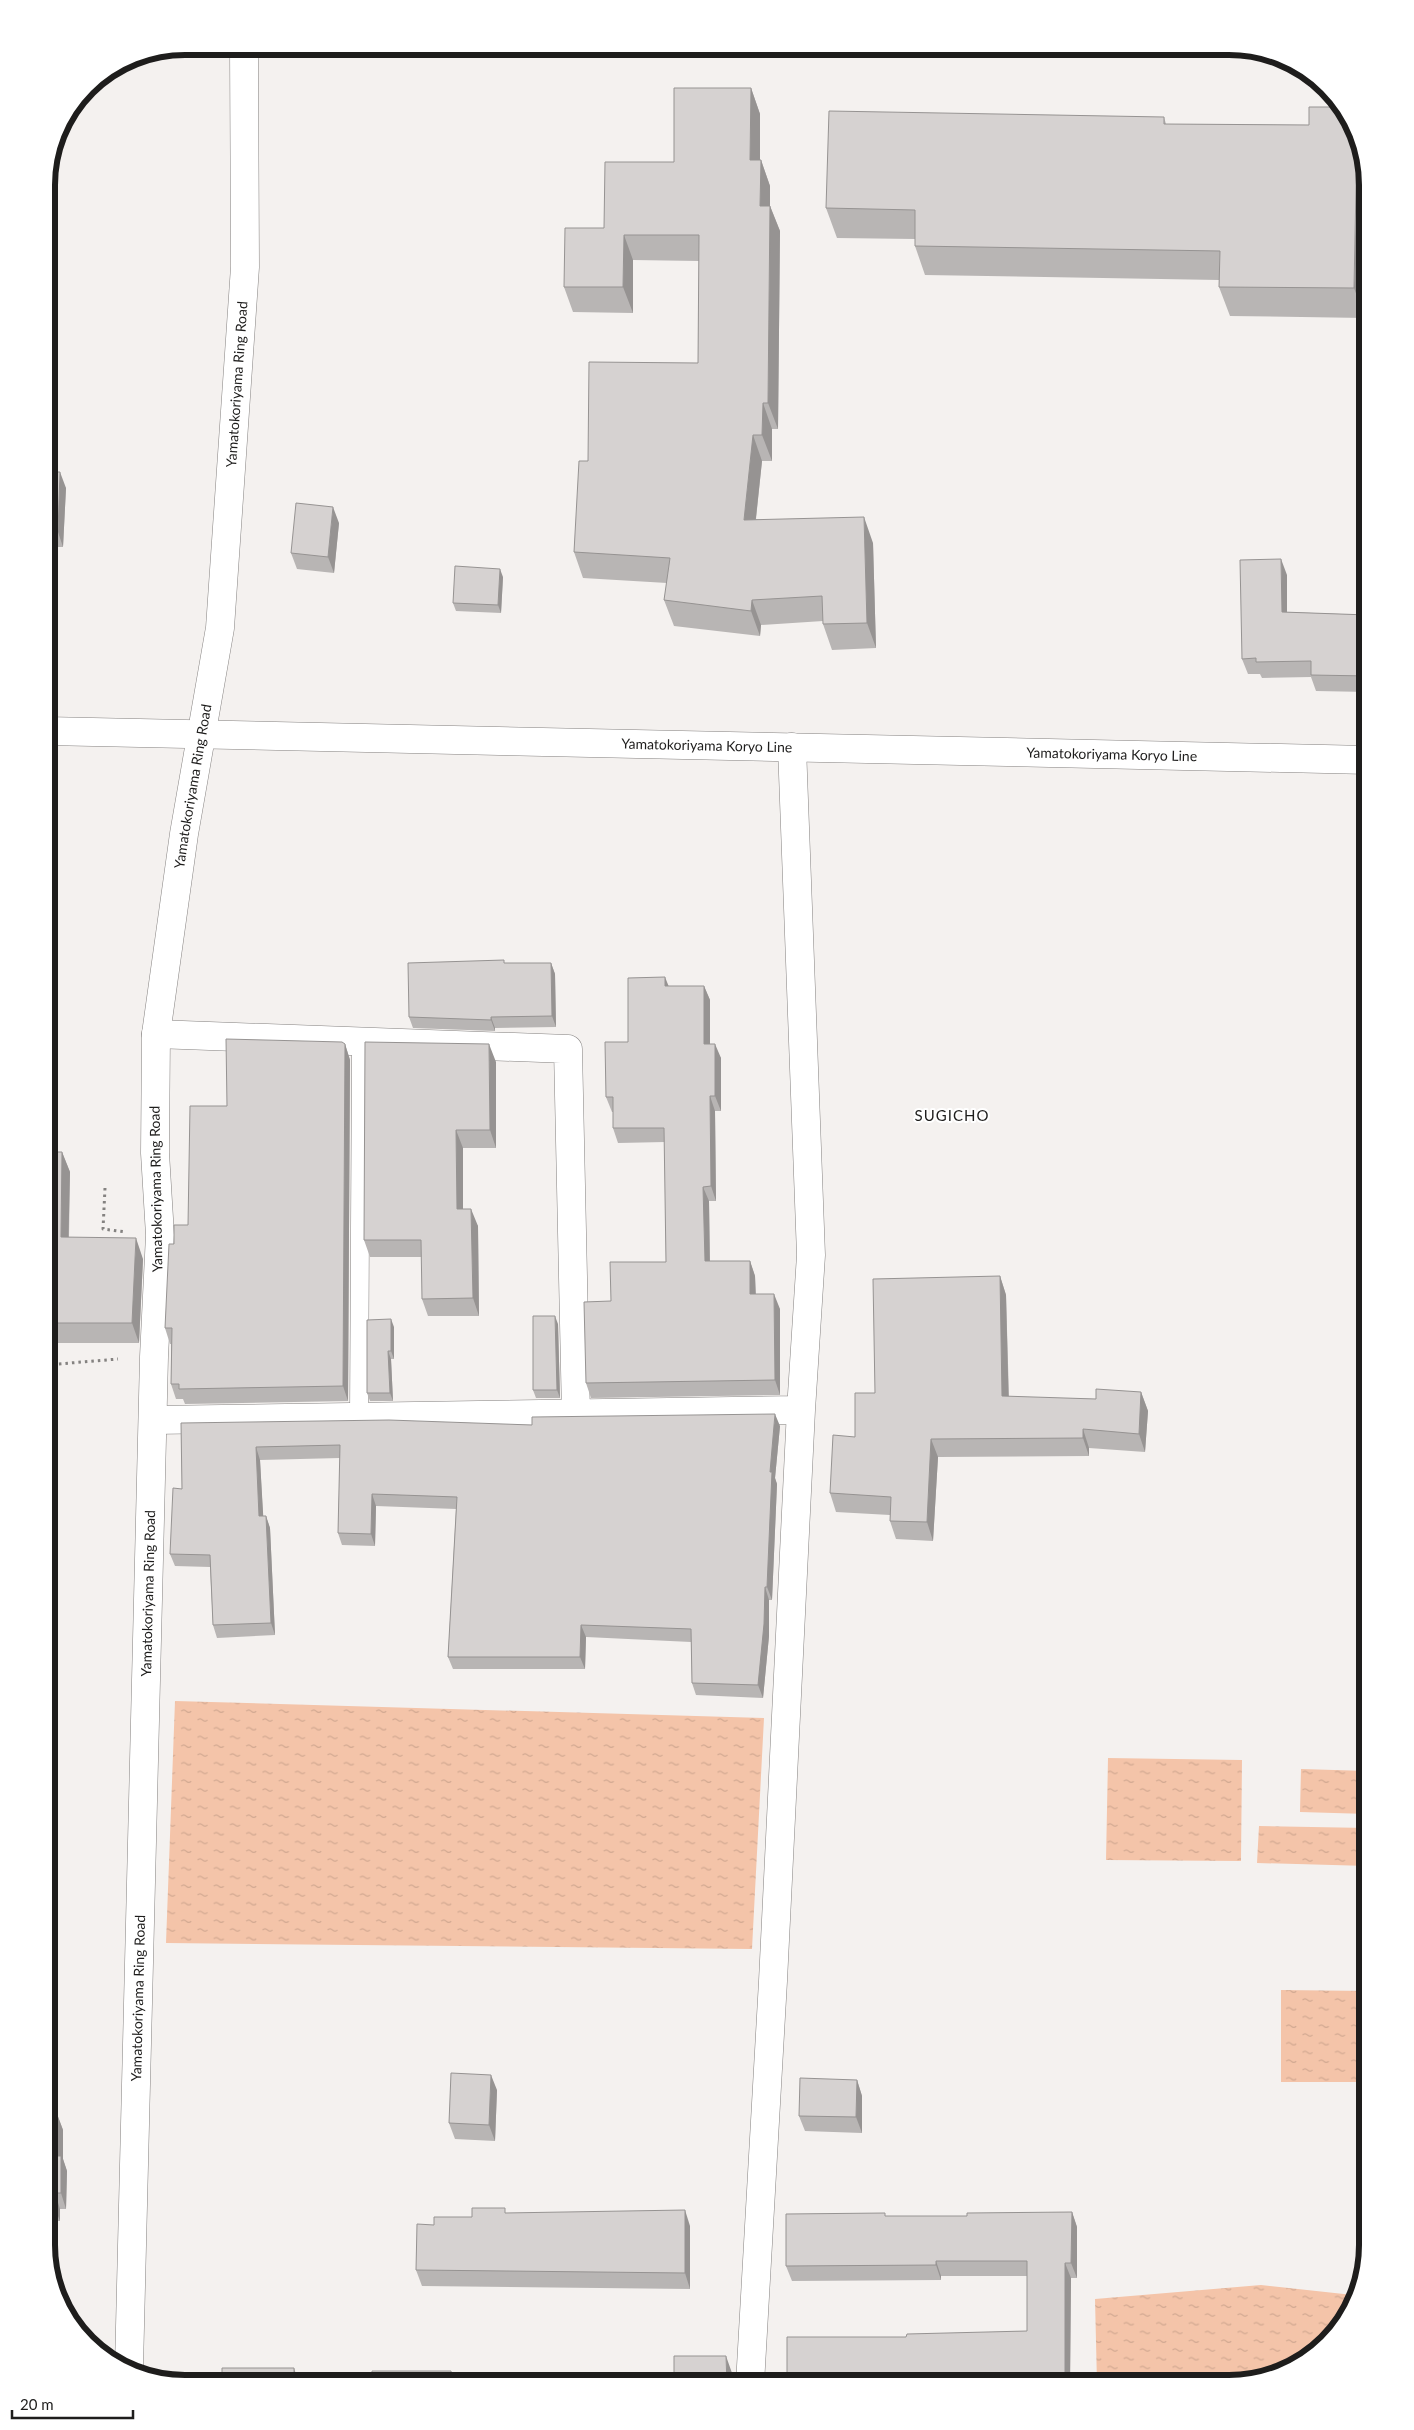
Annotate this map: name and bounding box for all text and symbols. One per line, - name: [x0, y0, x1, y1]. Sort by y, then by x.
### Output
- street label: Yamatokoriyama Ring Road: [222, 301, 251, 468]
- street label: Yamatokoriyama Ring Road: [170, 703, 215, 870]
- street label: Yamatokoriyama Koryo Line: [621, 735, 792, 755]
- street label: Yamatokoriyama Koryo Line: [1026, 744, 1197, 764]
- street label: Yamatokoriyama Ring Road: [146, 1106, 165, 1272]
- district label: SUGICHO: [915, 1106, 989, 1124]
- street label: Yamatokoriyama Ring Road: [137, 1510, 158, 1677]
- street label: Yamatokoriyama Ring Road: [127, 1915, 148, 2082]
- scale bar: [12, 2388, 134, 2420]
- text: 20 m: [20, 2395, 54, 2413]

